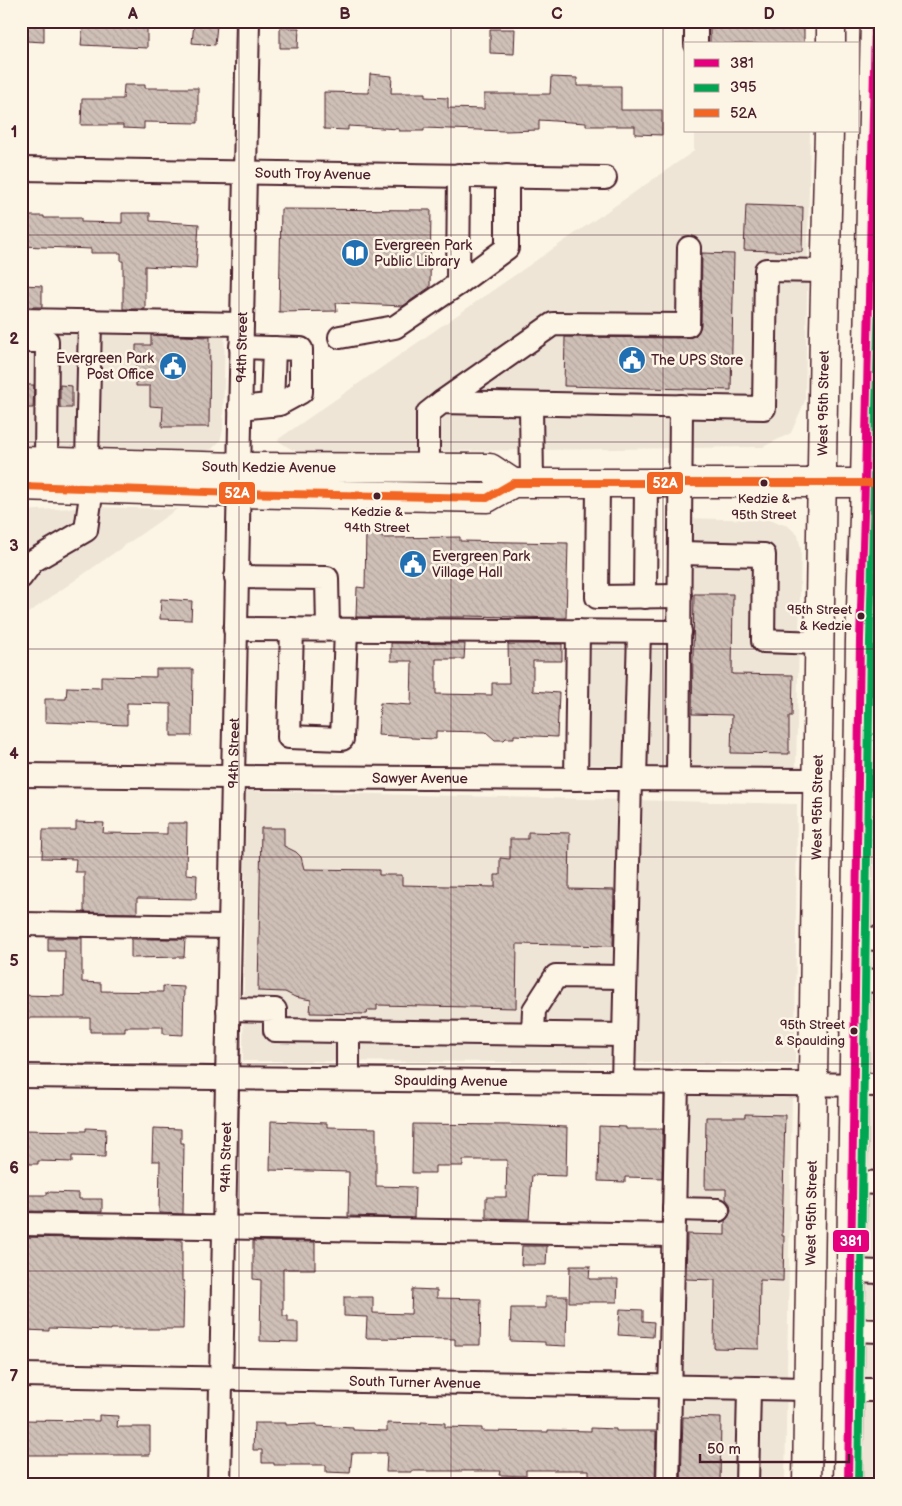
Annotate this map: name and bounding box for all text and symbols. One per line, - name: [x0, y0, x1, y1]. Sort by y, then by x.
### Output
- text: A: [127, 5, 138, 24]
- text: B: [339, 5, 351, 24]
- text: C: [551, 5, 563, 24]
- text: D: [763, 5, 775, 24]
- legend: [684, 42, 860, 132]
- text: 381: [730, 54, 754, 73]
- text: 395: [730, 78, 757, 97]
- text: 52A: [730, 104, 757, 123]
- text: 1: [11, 123, 17, 142]
- street label: South Troy Avenue: [255, 165, 371, 183]
- place label: Evergreen Park Public Library: [374, 237, 472, 270]
- library icon: Evergreen Park Public Library: [340, 238, 370, 268]
- street label: 94th Street: [233, 311, 251, 383]
- text: 2: [9, 330, 19, 349]
- public building icon: The UPS Store: [617, 345, 647, 375]
- place label: Evergreen Park Post Office: [56, 350, 154, 383]
- street label: West 95th Street: [814, 350, 833, 456]
- public building icon: Evergreen Park Post Office: [158, 351, 188, 381]
- place label: The UPS Store: [651, 352, 743, 369]
- street label: South Kedzie Avenue: [202, 458, 336, 476]
- line badge: 52A: [646, 471, 684, 495]
- text: 52A: [652, 475, 678, 492]
- marker: Kedzie & 95th Street: [759, 478, 769, 488]
- line badge: 52A: [218, 481, 256, 505]
- text: 52A: [224, 485, 250, 502]
- marker: Kedzie & 94th Street: [372, 491, 382, 501]
- place label: Kedzie & 95th Street: [731, 491, 797, 523]
- place label: Kedzie & 94th Street: [344, 504, 410, 536]
- text: 3: [9, 537, 19, 556]
- place label: Evergreen Park Village Hall: [432, 548, 530, 581]
- public building icon: Evergreen Park Village Hall: [398, 549, 428, 579]
- place label: 95th Street & Kedzie: [787, 602, 852, 634]
- marker: 95th Street & Kedzie: [856, 611, 866, 621]
- street label: 94th Street: [225, 717, 243, 789]
- text: 4: [9, 745, 19, 764]
- street label: West 95th Street: [808, 754, 827, 860]
- street label: Sawyer Avenue: [372, 770, 468, 787]
- text: 5: [9, 952, 19, 971]
- place label: 95th Street & Spaulding: [775, 1017, 845, 1049]
- marker: 95th Street & Spaulding: [849, 1026, 859, 1036]
- street label: Spaulding Avenue: [394, 1072, 508, 1090]
- street label: 94th Street: [217, 1121, 235, 1193]
- text: 6: [9, 1159, 19, 1178]
- street label: West 95th Street: [802, 1159, 821, 1266]
- line badge: 381: [832, 1229, 870, 1253]
- text: 381: [840, 1233, 862, 1250]
- text: 7: [10, 1367, 19, 1386]
- street label: South Turner Avenue: [349, 1373, 481, 1392]
- scale bar: [700, 1431, 848, 1463]
- text: 50 m: [707, 1440, 741, 1459]

